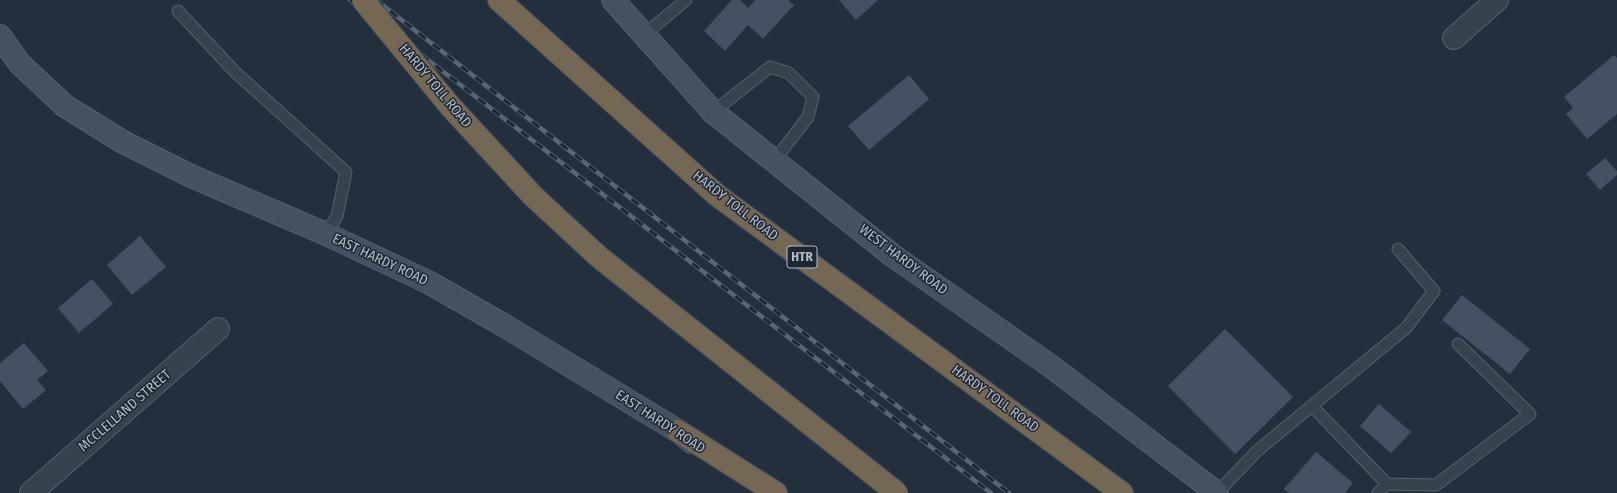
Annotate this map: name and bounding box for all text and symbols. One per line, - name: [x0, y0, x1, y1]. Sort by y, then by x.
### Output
- street label: HARDY TOLL ROAD: [395, 41, 475, 131]
- street label: HARDY TOLL ROAD: [689, 167, 781, 245]
- street label: WEST HARDY ROAD: [855, 221, 951, 299]
- street label: EAST HARDY ROAD: [330, 231, 430, 289]
- road number: HTR: [787, 246, 817, 268]
- street label: HARDY TOLL ROAD: [948, 362, 1042, 436]
- street label: MCCLELLAND STREET: [75, 366, 175, 456]
- street label: EAST HARDY ROAD: [612, 387, 708, 457]

